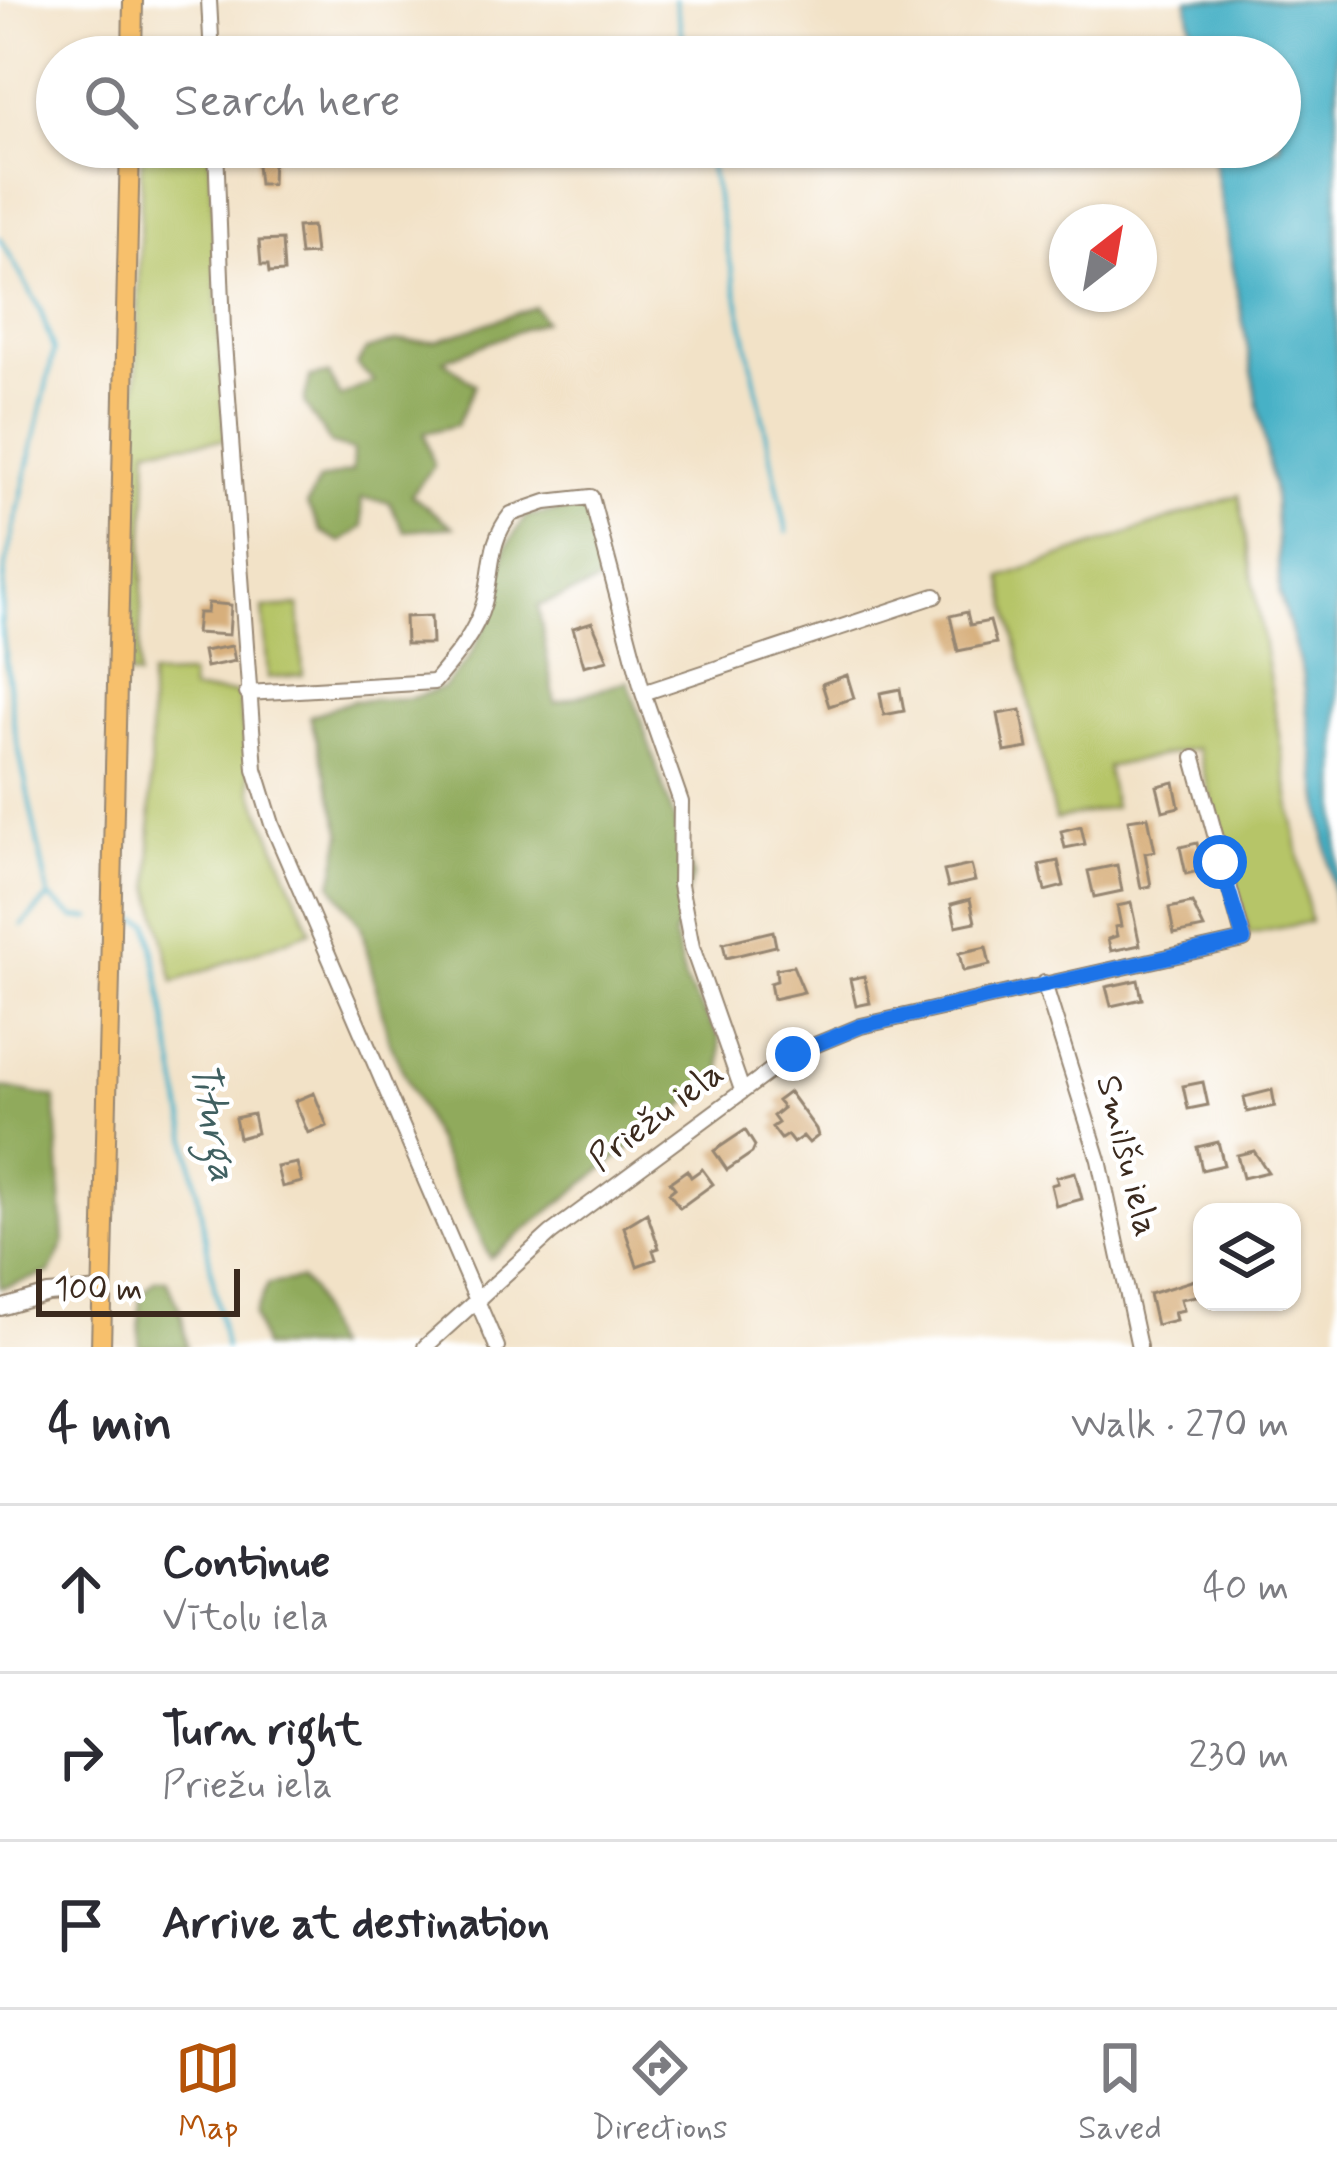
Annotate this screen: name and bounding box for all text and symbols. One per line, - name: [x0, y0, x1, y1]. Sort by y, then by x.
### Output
- search box: [36, 36, 1301, 168]
- icon: search: [78, 69, 144, 135]
- text: Search here: [174, 73, 401, 132]
- north arrow: [1049, 204, 1157, 312]
- route start: [1193, 835, 1247, 889]
- route end: [766, 1027, 820, 1081]
- street label: Priežu iela: [580, 1051, 734, 1183]
- water label: Titurga: [172, 1058, 248, 1186]
- street label: Smilšu iela: [1083, 1070, 1169, 1242]
- map controls: [1193, 1203, 1301, 1311]
- button: layers: [1193, 1203, 1301, 1311]
- scale bar: [36, 1263, 240, 1316]
- text: 100 m: [54, 1268, 143, 1312]
- text: 4 min: [48, 1392, 172, 1458]
- text: Walk · 270 m: [1071, 1400, 1289, 1451]
- text: Continue: [162, 1534, 330, 1593]
- icon: ahead: [48, 1556, 114, 1622]
- text: 40 m: [1202, 1563, 1289, 1614]
- text: Vītolu iela: [162, 1593, 329, 1644]
- text: Turn right: [162, 1702, 362, 1761]
- icon: right: [48, 1724, 114, 1790]
- text: 230 m: [1188, 1731, 1289, 1782]
- text: Priežu iela: [162, 1761, 332, 1812]
- icon: arrive: [48, 1892, 114, 1958]
- text: Arrive at destination: [162, 1895, 550, 1954]
- tab: Map: [175, 2035, 241, 2151]
- tab: Directions: [592, 2035, 728, 2151]
- tab: Saved: [1078, 2035, 1162, 2151]

